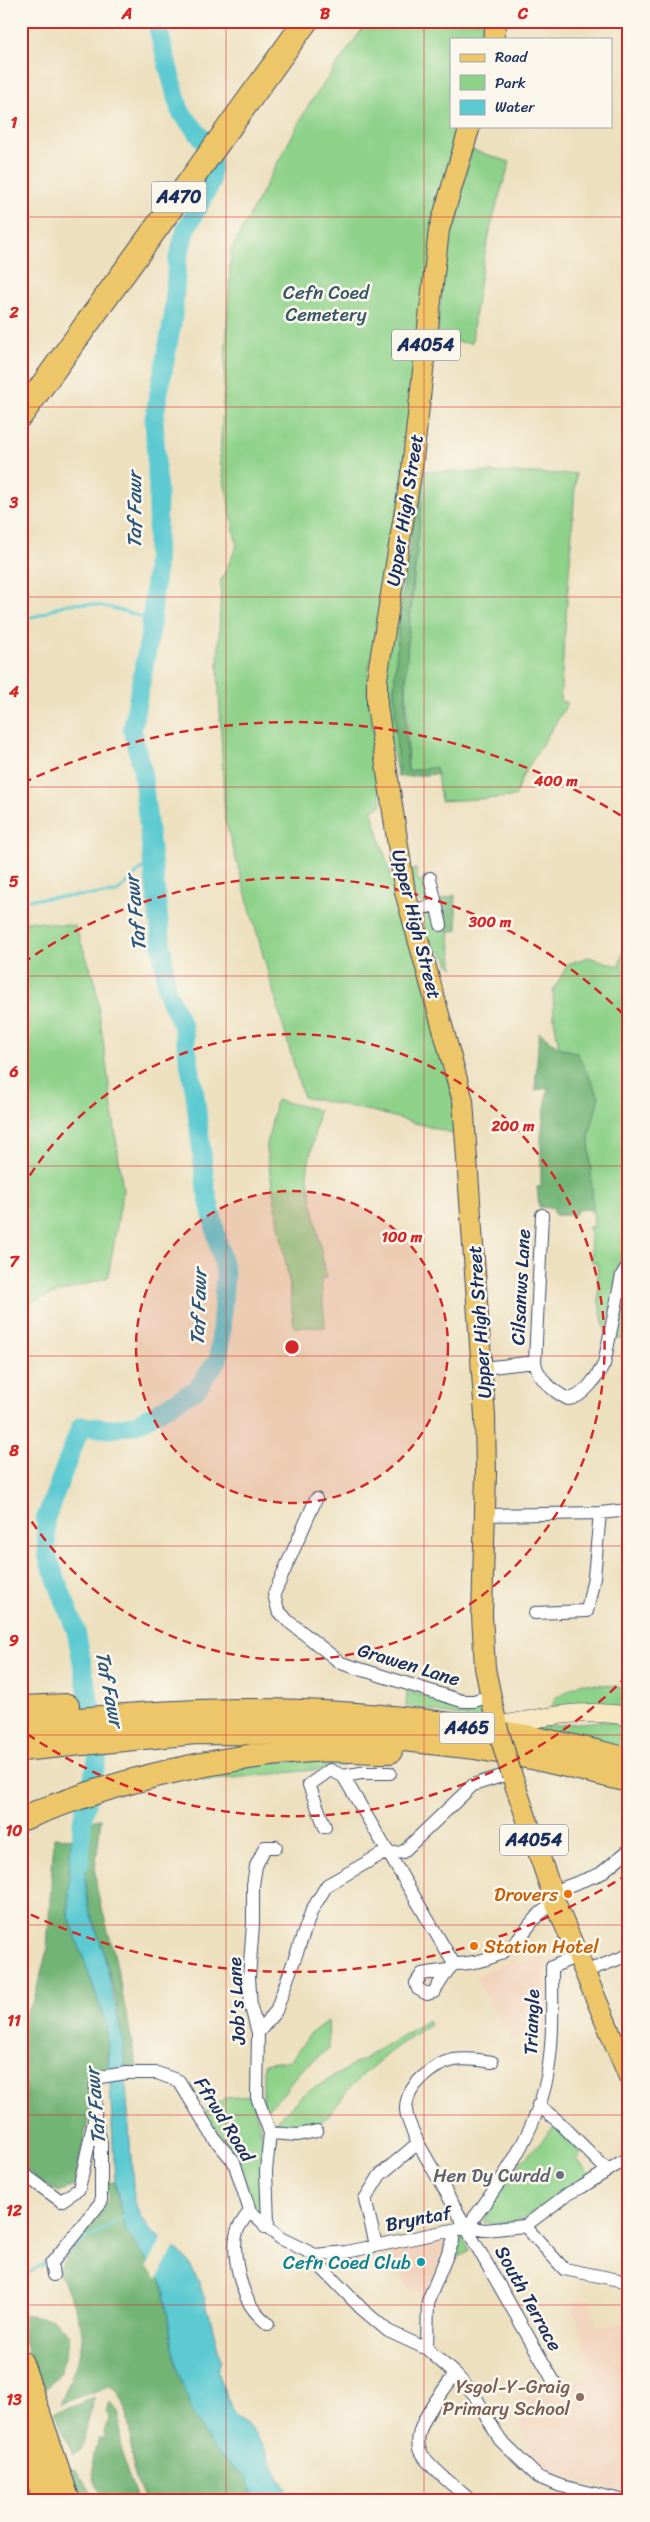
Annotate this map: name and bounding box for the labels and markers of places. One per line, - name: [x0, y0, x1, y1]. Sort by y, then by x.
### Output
- centre of rings: [283, 1338, 301, 1356]
- place label: Drovers: [494, 1878, 558, 1911]
- marker: Drovers: [562, 1888, 574, 1900]
- place label: Station Hotel: [484, 1930, 599, 1963]
- marker: Station Hotel: [468, 1940, 480, 1952]
- place label: Hen Dy Cwrdd: [433, 2159, 552, 2192]
- marker: Hen Dy Cwrdd: [554, 2169, 566, 2181]
- place label: Cefn Coed Club: [283, 2246, 411, 2279]
- marker: Cefn Coed Club: [415, 2256, 427, 2268]
- place label: Ysgol-Y-Graig Primary School: [443, 2370, 571, 2425]
- marker: Ysgol-Y-Graig Primary School: [574, 2391, 586, 2403]

